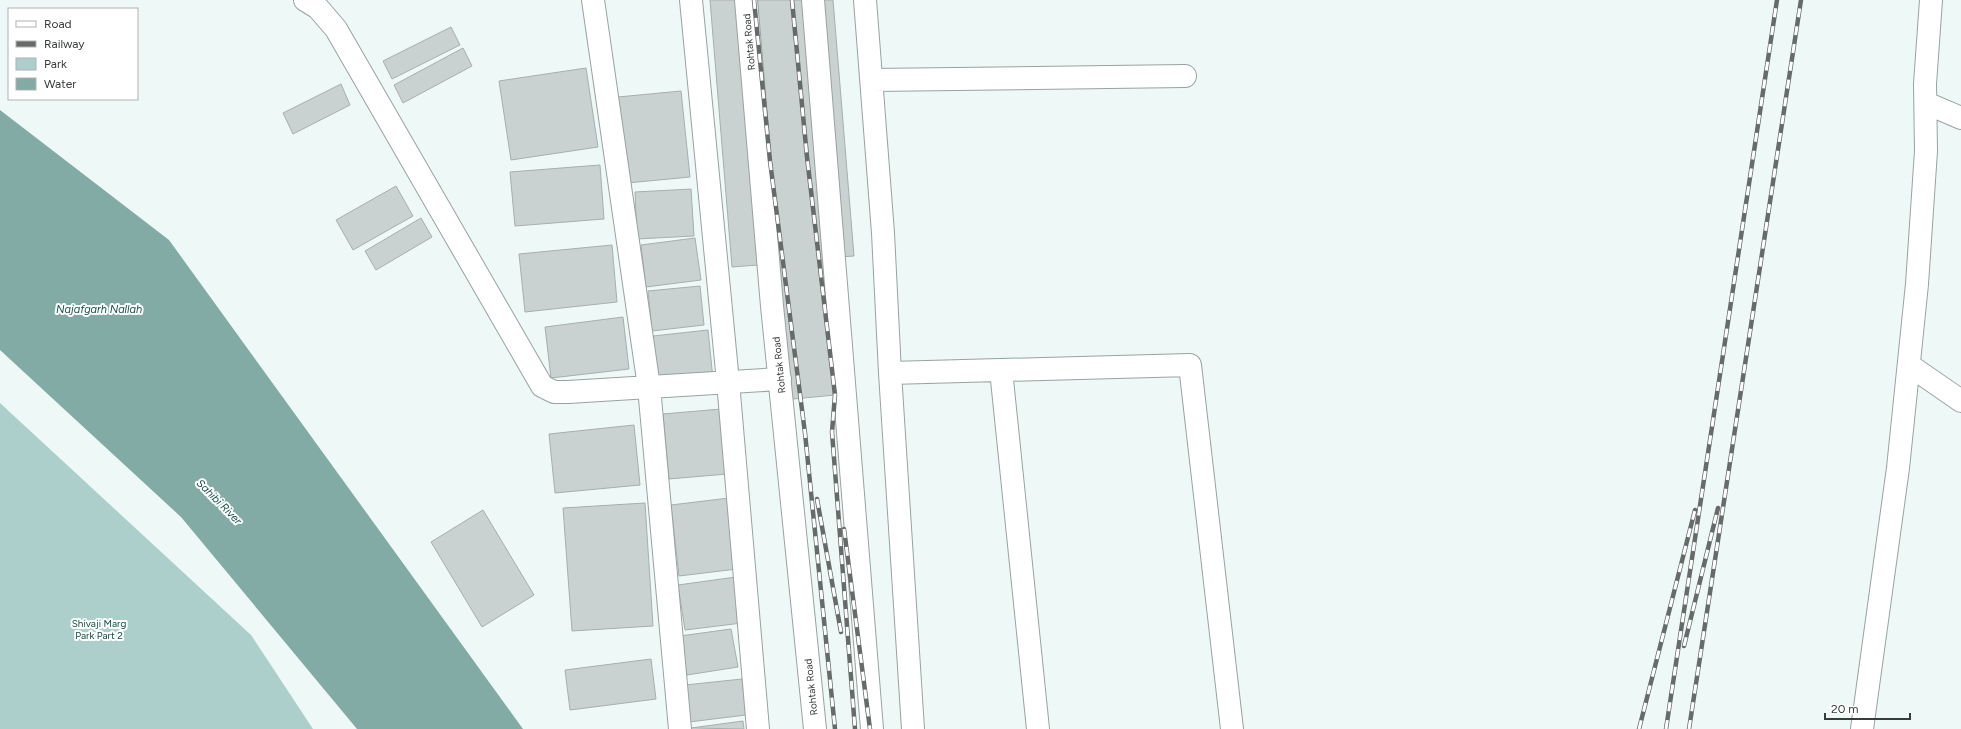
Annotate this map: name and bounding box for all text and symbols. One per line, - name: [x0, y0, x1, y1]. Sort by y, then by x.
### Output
- legend: [8, 8, 138, 100]
- street label: Rohtak Road: [740, 13, 758, 71]
- text: Road: [44, 17, 72, 31]
- text: Railway: [44, 37, 85, 51]
- text: Park: [44, 57, 67, 71]
- text: Water: [44, 77, 76, 91]
- water label: Najafgarh Nallah: [56, 303, 142, 316]
- street label: Rohtak Road: [770, 336, 788, 394]
- water label: Sahibi River: [194, 477, 245, 528]
- park label: Shivaji Marg Park Part 2: [72, 617, 126, 642]
- street label: Rohtak Road: [802, 658, 820, 716]
- scale bar: [1825, 695, 1910, 721]
- text: 20 m: [1831, 702, 1859, 716]

